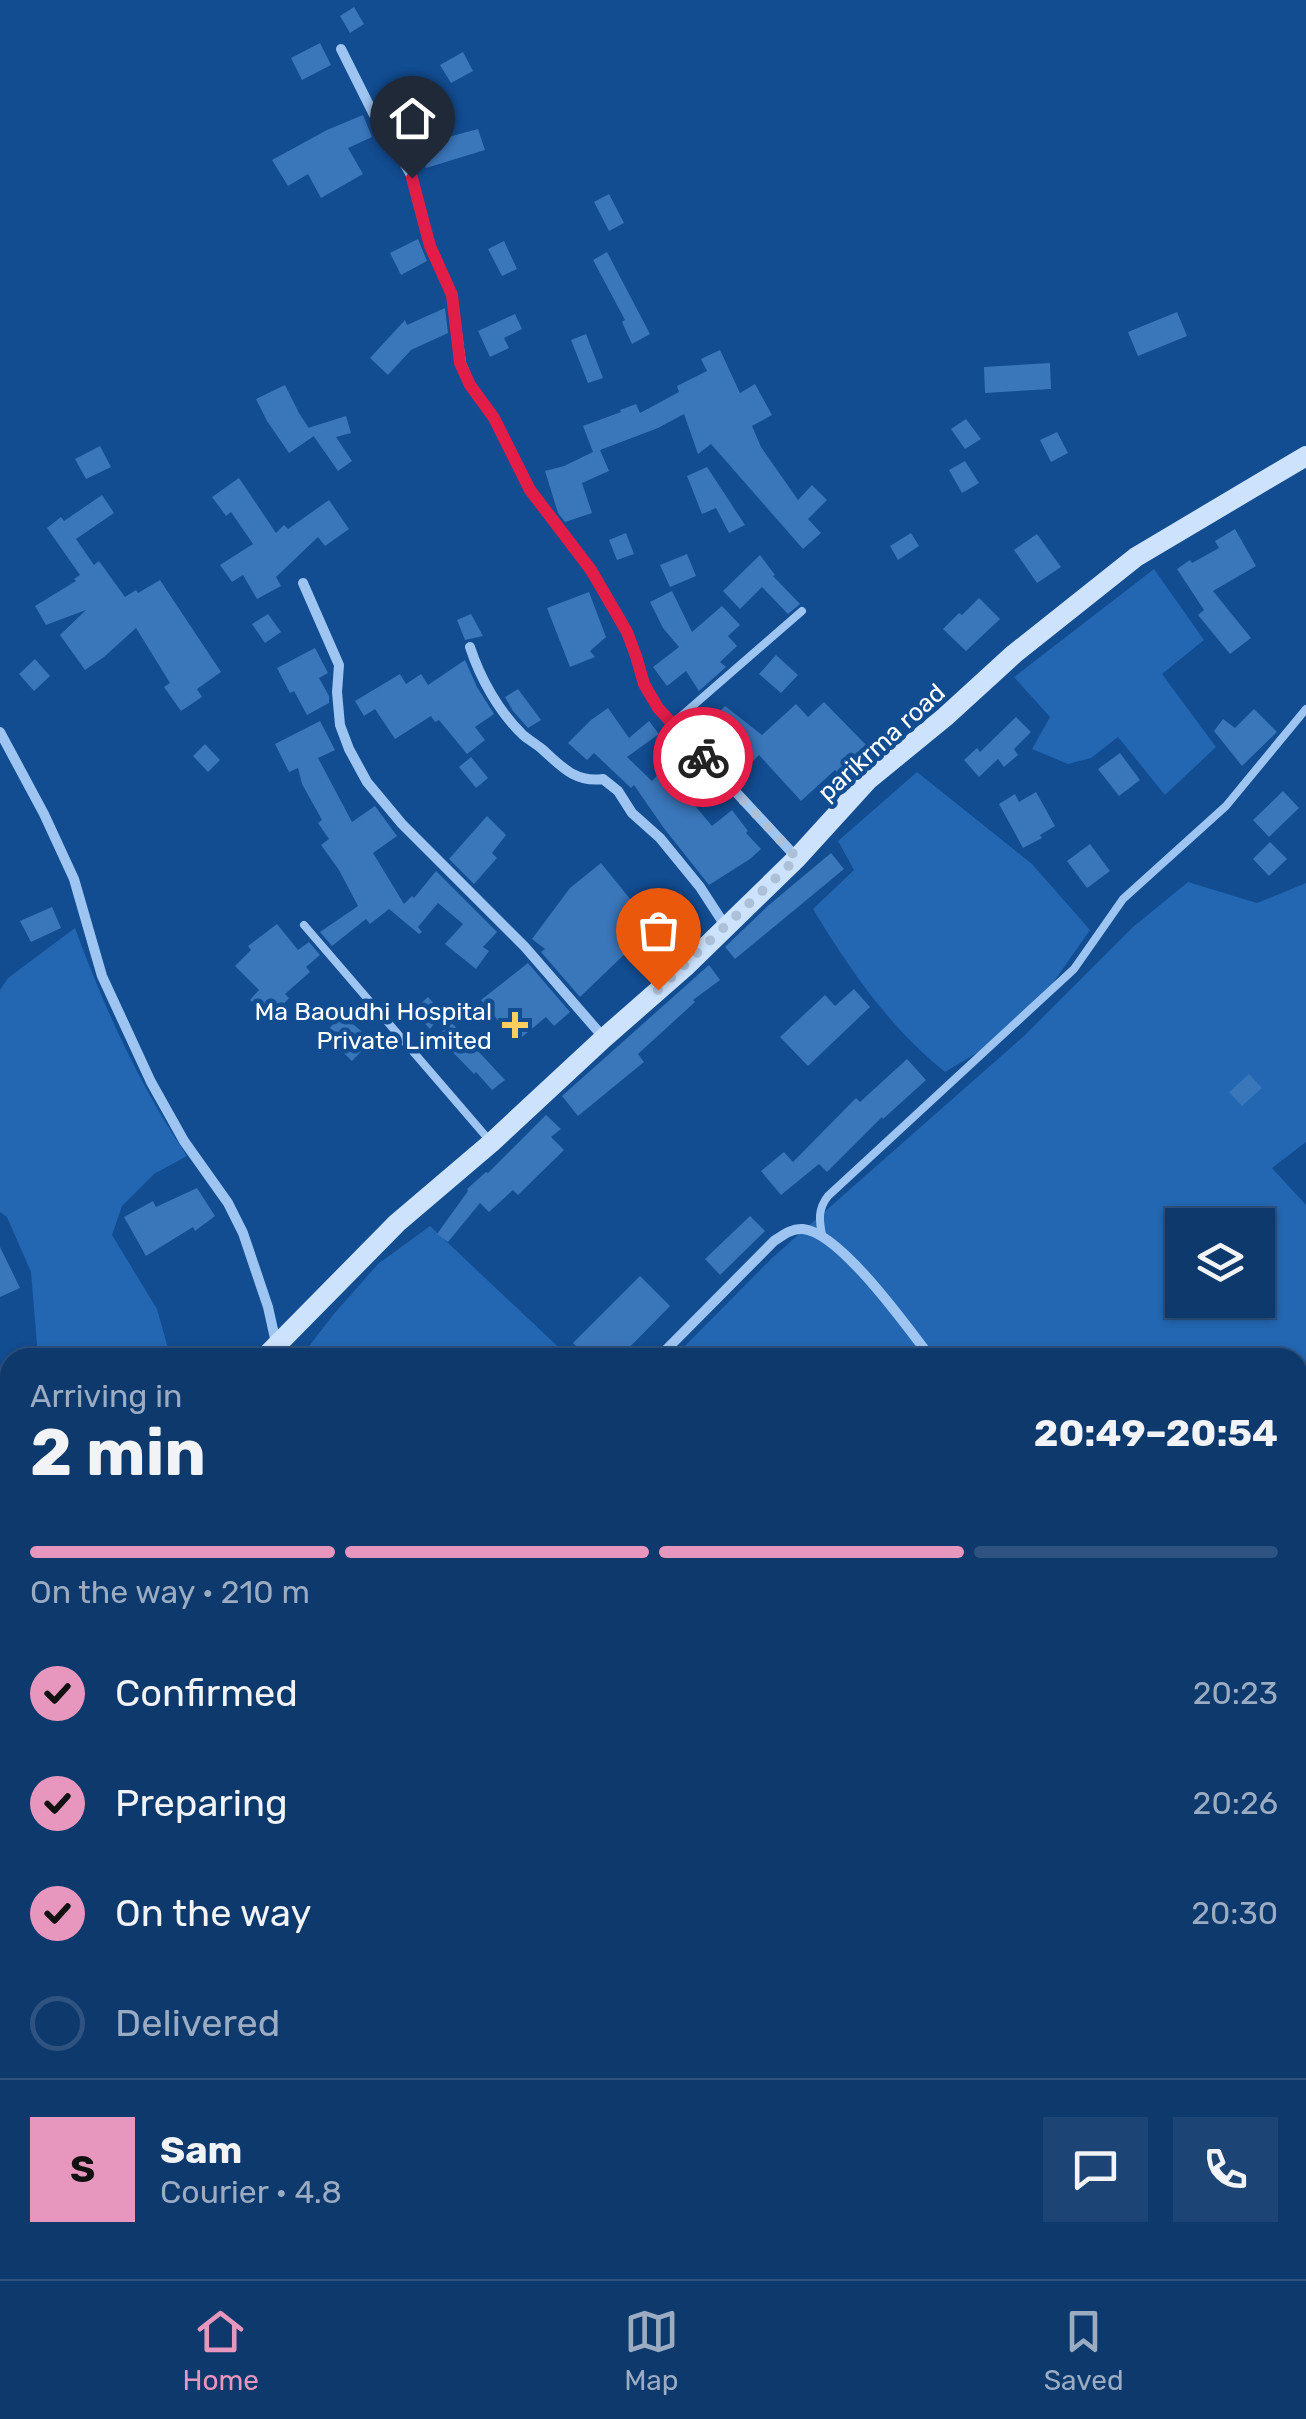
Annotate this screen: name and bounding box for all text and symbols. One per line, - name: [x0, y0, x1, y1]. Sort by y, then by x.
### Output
- pin: [370, 76, 455, 179]
- icon: home: [385, 91, 440, 146]
- street label: parikrma road: [812, 678, 951, 807]
- courier: [653, 707, 753, 807]
- icon: bike: [676, 730, 731, 785]
- pin: [616, 888, 701, 991]
- icon: bag: [631, 903, 686, 958]
- place label: Ma Baoudhi Hospital Private Limited: [254, 997, 492, 1055]
- marker: Ma Baoudhi Hospital Private Limited: [502, 1012, 528, 1038]
- map controls: [1165, 1208, 1275, 1318]
- button: layers: [1165, 1208, 1275, 1318]
- text: Arriving in: [30, 1377, 182, 1415]
- text: 20:49–20:54: [1034, 1410, 1278, 1456]
- text: 2 min: [30, 1414, 206, 1491]
- text: On the way · 210 m: [30, 1573, 310, 1611]
- icon: check: [30, 1666, 85, 1721]
- text: Confirmed: [115, 1670, 298, 1716]
- text: 20:23: [1193, 1674, 1278, 1712]
- icon: check: [30, 1776, 85, 1831]
- text: Preparing: [115, 1780, 288, 1826]
- text: 20:26: [1193, 1784, 1278, 1822]
- icon: check: [30, 1886, 85, 1941]
- text: On the way: [115, 1890, 311, 1936]
- text: 20:30: [1191, 1894, 1278, 1932]
- text: Delivered: [115, 2000, 280, 2046]
- button: chat: [1043, 2117, 1148, 2222]
- button: phone: [1173, 2117, 1278, 2222]
- text: Sam: [160, 2127, 242, 2173]
- text: S: [70, 2146, 95, 2192]
- text: Courier · 4.8: [160, 2173, 342, 2211]
- tab: Home: [182, 2304, 259, 2397]
- tab: Map: [624, 2304, 679, 2397]
- tab: Saved: [1044, 2304, 1124, 2397]

